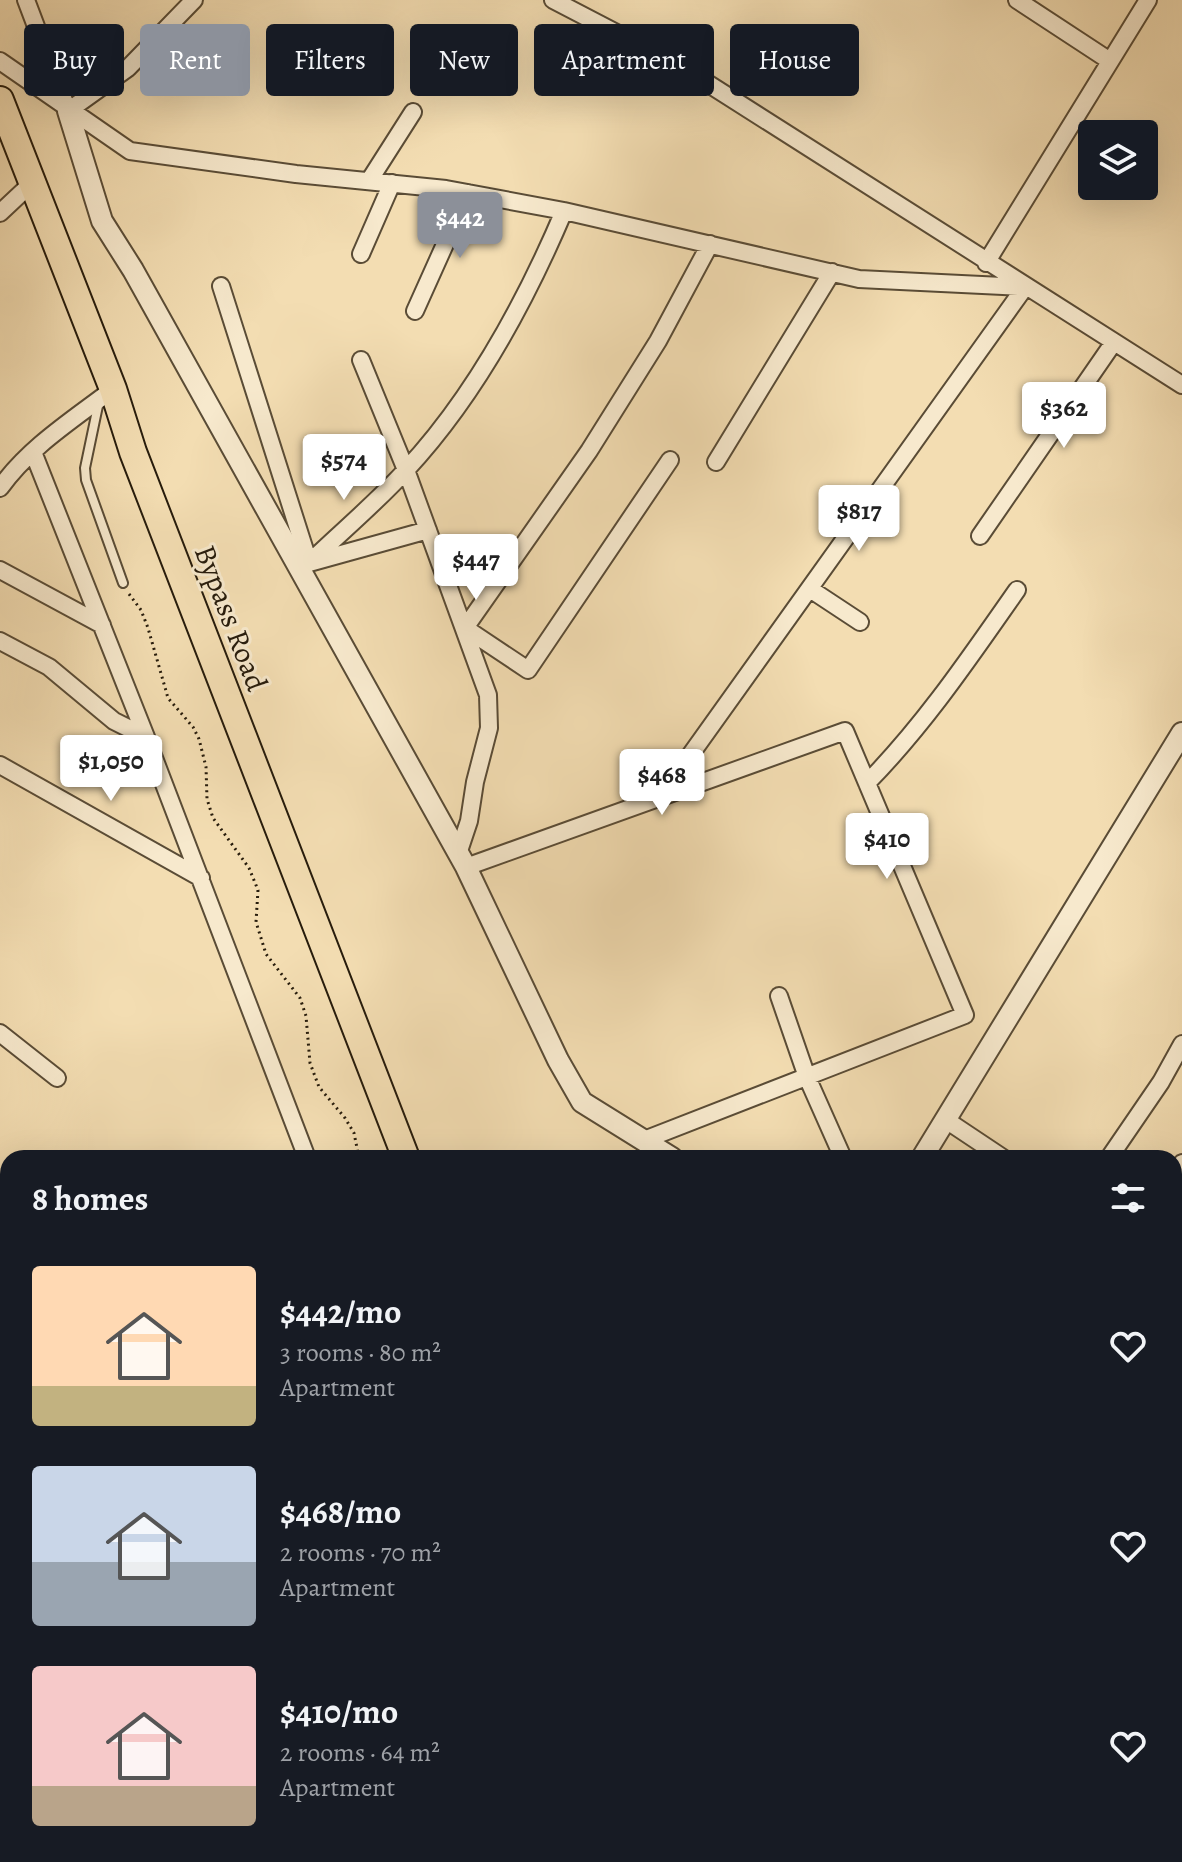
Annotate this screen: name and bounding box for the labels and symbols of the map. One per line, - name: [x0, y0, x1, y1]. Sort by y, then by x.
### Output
- pin: $442: [413, 192, 507, 260]
- pin: $362: [1017, 382, 1111, 450]
- pin: $574: [297, 434, 391, 502]
- pin: $817: [812, 485, 906, 553]
- pin: $447: [429, 534, 523, 602]
- street label: Bypass Road: [185, 539, 277, 698]
- pin: $1,050: [46, 735, 176, 803]
- pin: $468: [615, 749, 709, 817]
- pin: $410: [840, 813, 934, 881]

